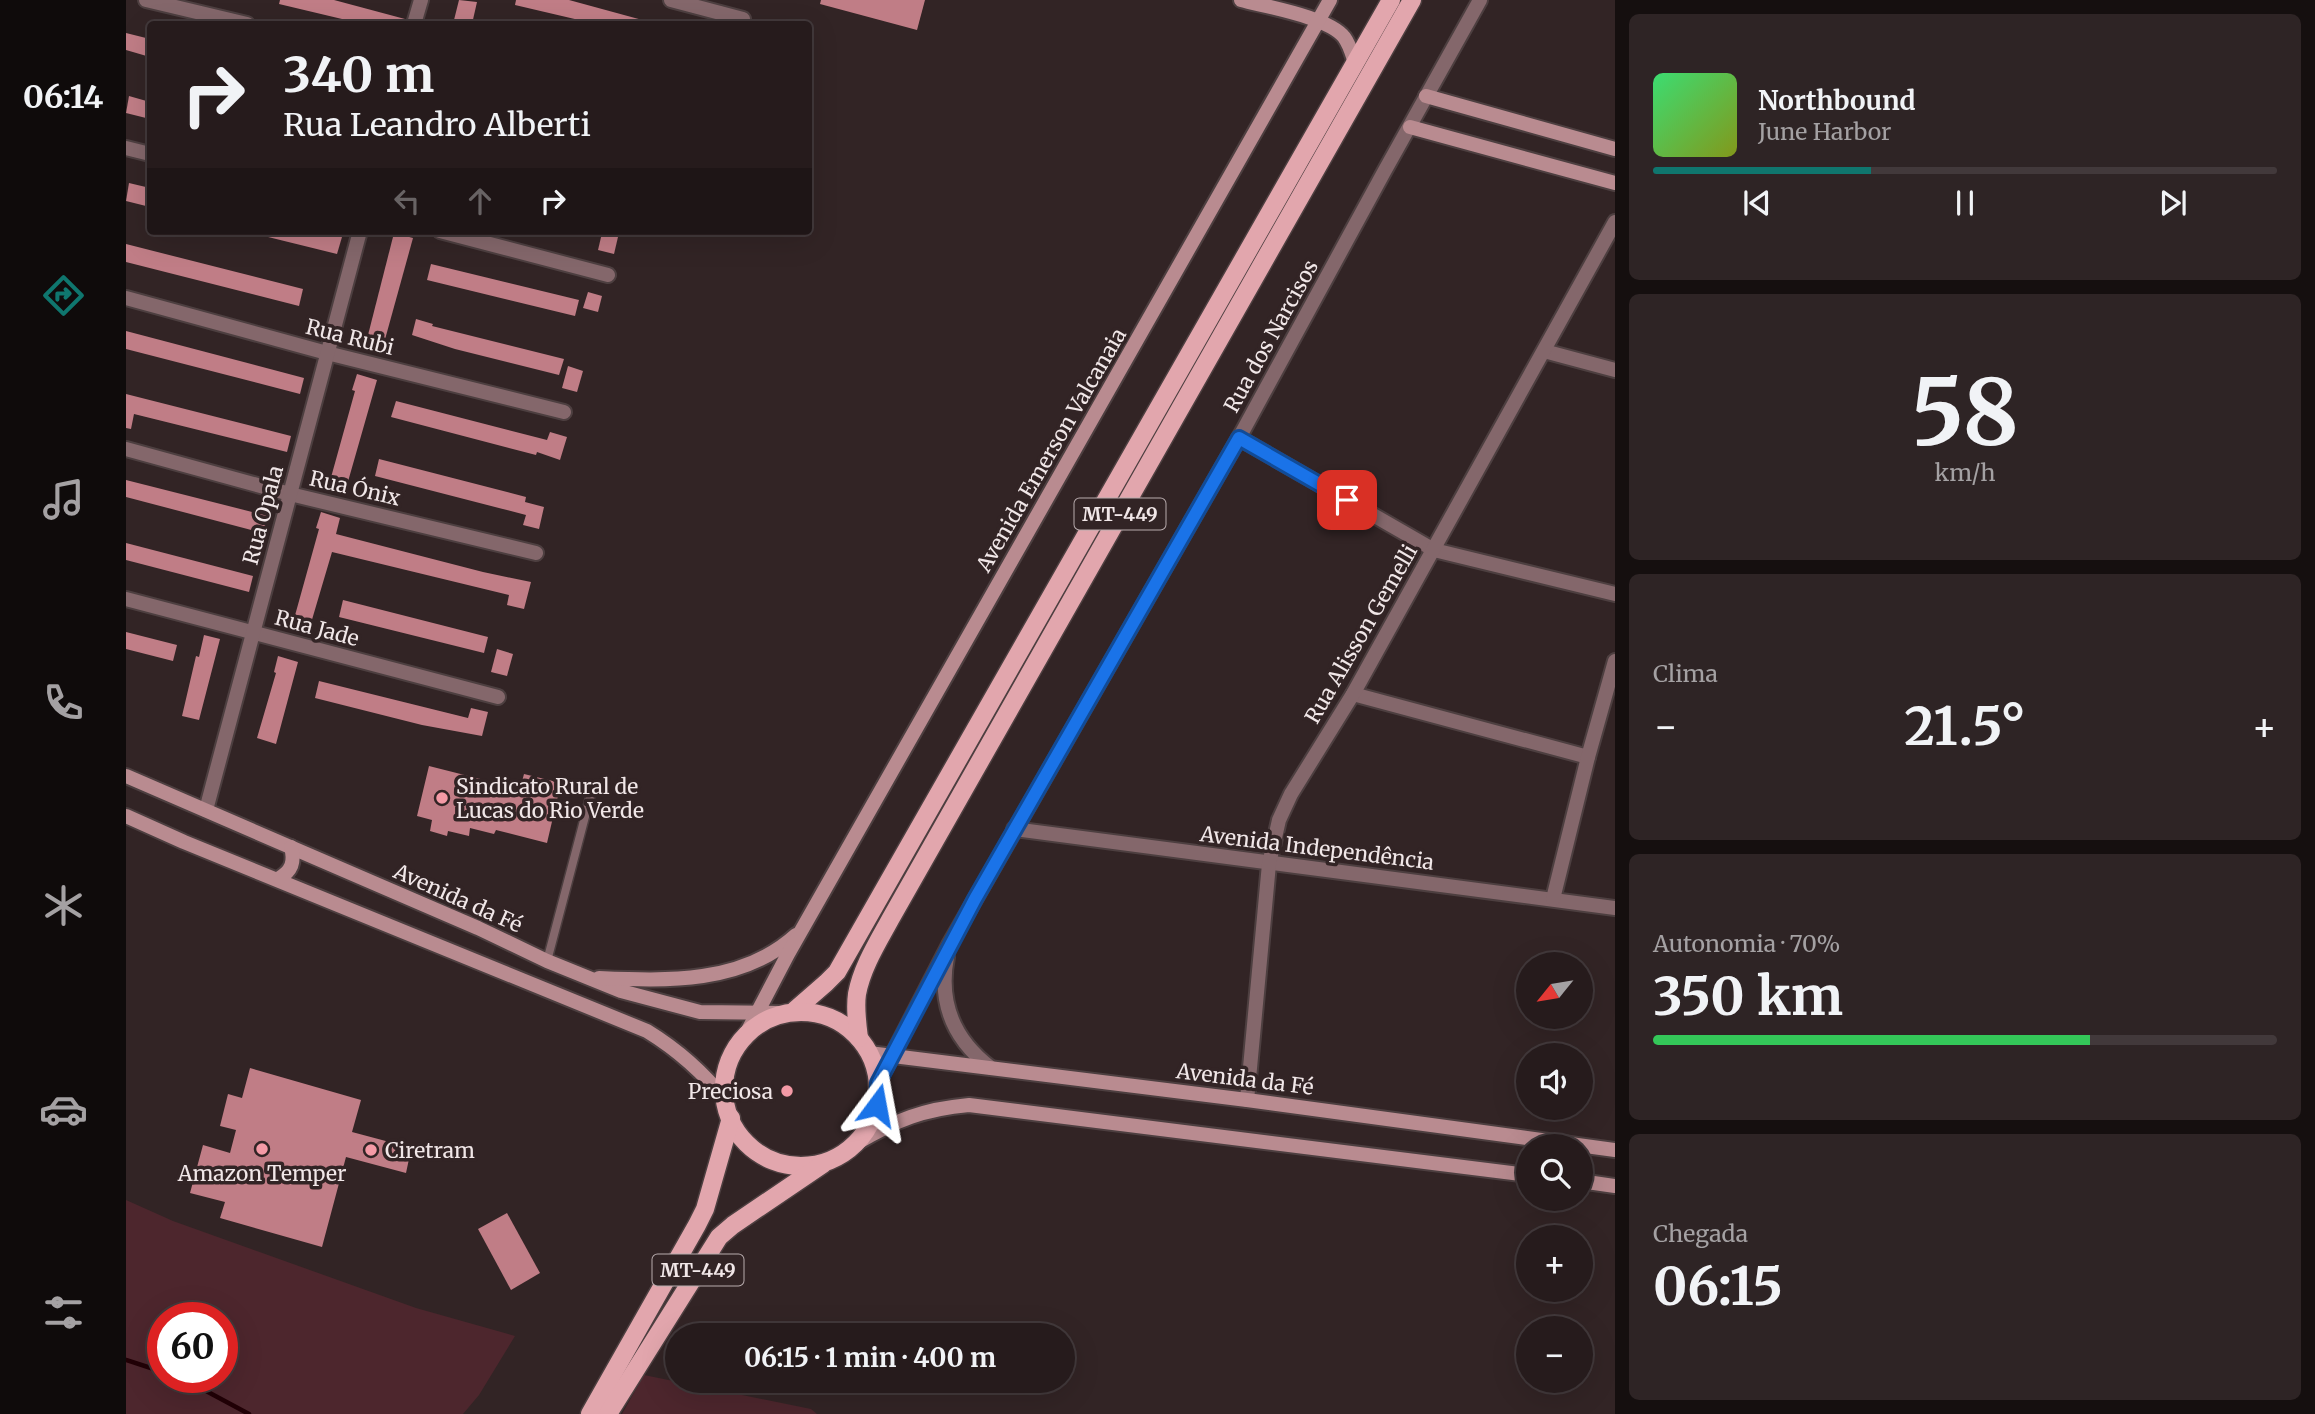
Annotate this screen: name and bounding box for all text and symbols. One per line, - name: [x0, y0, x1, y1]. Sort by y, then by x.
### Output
- text: 340 m: [283, 44, 434, 105]
- icon: right: [168, 49, 259, 140]
- text: 06:14: [23, 77, 103, 117]
- text: Northbound: [1758, 84, 1916, 117]
- text: Rua Leandro Alberti: [283, 105, 591, 145]
- text: June Harbor: [1758, 117, 1891, 146]
- icon: left: [388, 182, 426, 220]
- icon: ahead: [461, 182, 499, 220]
- icon: right: [534, 182, 572, 220]
- icon: previous: [1738, 184, 1776, 222]
- icon: pause: [1946, 184, 1984, 222]
- icon: next: [2154, 184, 2192, 222]
- street label: Rua dos Narcisos: [1218, 255, 1324, 417]
- icon: directions: [39, 271, 88, 320]
- street label: Rua Rubi: [303, 313, 397, 361]
- street label: Avenida Emerson Valcanaia: [969, 323, 1132, 578]
- text: 58: [1911, 355, 2019, 470]
- text: km/h: [1935, 458, 1995, 487]
- street label: Rua Opala: [237, 462, 289, 568]
- street label: Rua Ónix: [307, 464, 403, 512]
- pin: [1317, 470, 1377, 530]
- icon: music: [39, 475, 88, 524]
- icon: arrive: [1328, 481, 1366, 519]
- road number: MT-449: [1074, 499, 1166, 530]
- street label: Rua Alisson Gemelli: [1299, 540, 1423, 728]
- street label: Rua Jade: [272, 604, 362, 652]
- text: Clima: [1653, 659, 1718, 688]
- icon: phone: [39, 678, 88, 727]
- text: 21.5°: [1904, 694, 2026, 759]
- text: −: [1653, 703, 1678, 750]
- text: +: [2252, 703, 2277, 750]
- place label: Sindicato Rural de Lucas do Rio Verde: [456, 773, 644, 824]
- marker: Sindicato Rural de Lucas do Rio Verde: [434, 790, 450, 806]
- street label: Avenida Independência: [1197, 820, 1436, 876]
- street label: Avenida da Fé: [389, 857, 527, 938]
- icon: climate: [39, 881, 88, 930]
- text: Autonomia · 70%: [1653, 929, 1840, 958]
- north arrow: [1516, 952, 1592, 1029]
- map controls: [1516, 952, 1593, 1393]
- text: 350 km: [1653, 964, 1843, 1029]
- button: sound: [1516, 1043, 1593, 1120]
- street label: Avenida da Fé: [1174, 1057, 1315, 1101]
- position arrow: [840, 1068, 914, 1142]
- place label: Preciosa: [688, 1078, 773, 1105]
- marker: Preciosa: [779, 1083, 795, 1099]
- icon: car: [39, 1085, 88, 1134]
- button: search: [1516, 1134, 1593, 1211]
- place label: Ciretram: [385, 1137, 475, 1164]
- marker: Amazon Temper: [254, 1141, 270, 1157]
- marker: Ciretram: [363, 1142, 379, 1158]
- place label: Amazon Temper: [177, 1160, 346, 1187]
- text: Chegada: [1653, 1219, 1748, 1248]
- button: +: [1516, 1225, 1593, 1302]
- road number: MT-449: [652, 1254, 744, 1286]
- text: 06:15: [1653, 1254, 1783, 1319]
- icon: filters: [39, 1288, 88, 1337]
- speed limit sign: 60: [147, 1302, 238, 1393]
- button: −: [1516, 1316, 1593, 1393]
- text: 06:15 · 1 min · 400 m: [744, 1341, 996, 1374]

